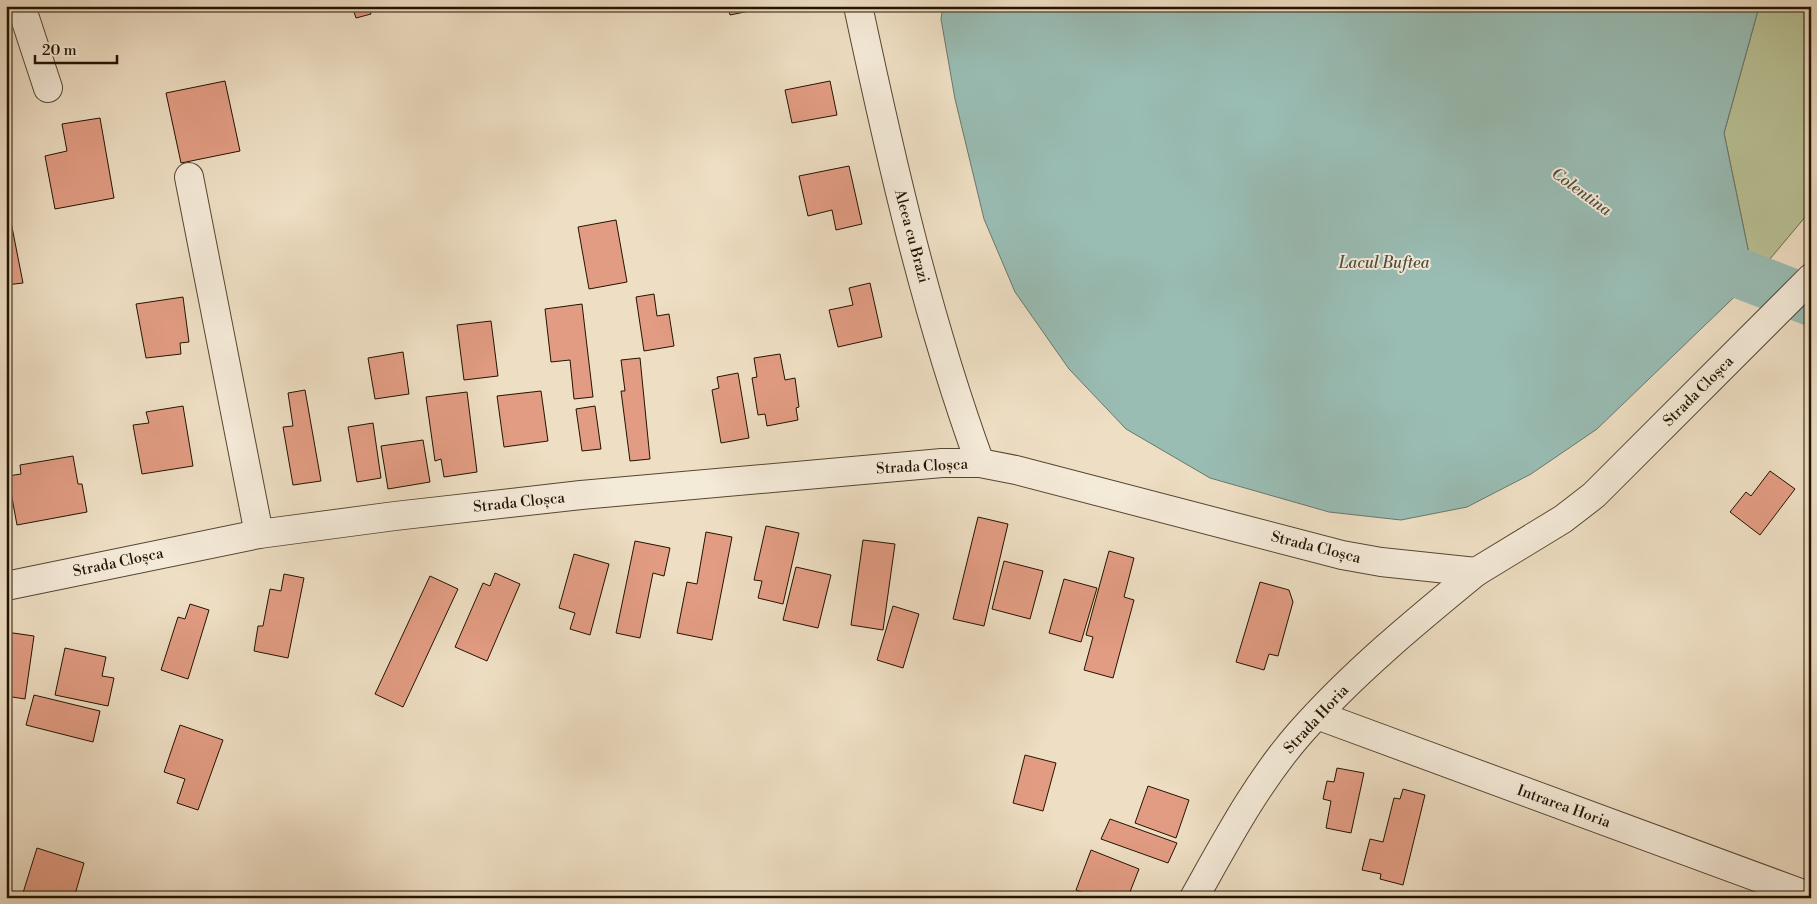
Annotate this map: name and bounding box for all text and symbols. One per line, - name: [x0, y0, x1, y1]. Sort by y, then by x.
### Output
- scale bar: [35, 32, 118, 64]
- text: 20 m: [42, 41, 77, 60]
- water label: Colentina: [1548, 163, 1615, 220]
- street label: Aleea cu Brazi: [890, 186, 933, 285]
- water label: Lacul Buftea: [1338, 253, 1429, 273]
- street label: Strada Cloșca: [1659, 352, 1738, 431]
- street label: Strada Cloșca: [876, 455, 969, 478]
- street label: Strada Cloșca: [472, 488, 566, 517]
- street label: Strada Cloșca: [1269, 527, 1363, 568]
- street label: Strada Cloșca: [71, 544, 165, 581]
- street label: Strada Horia: [1280, 681, 1353, 758]
- street label: Intrarea Horia: [1514, 781, 1614, 832]

